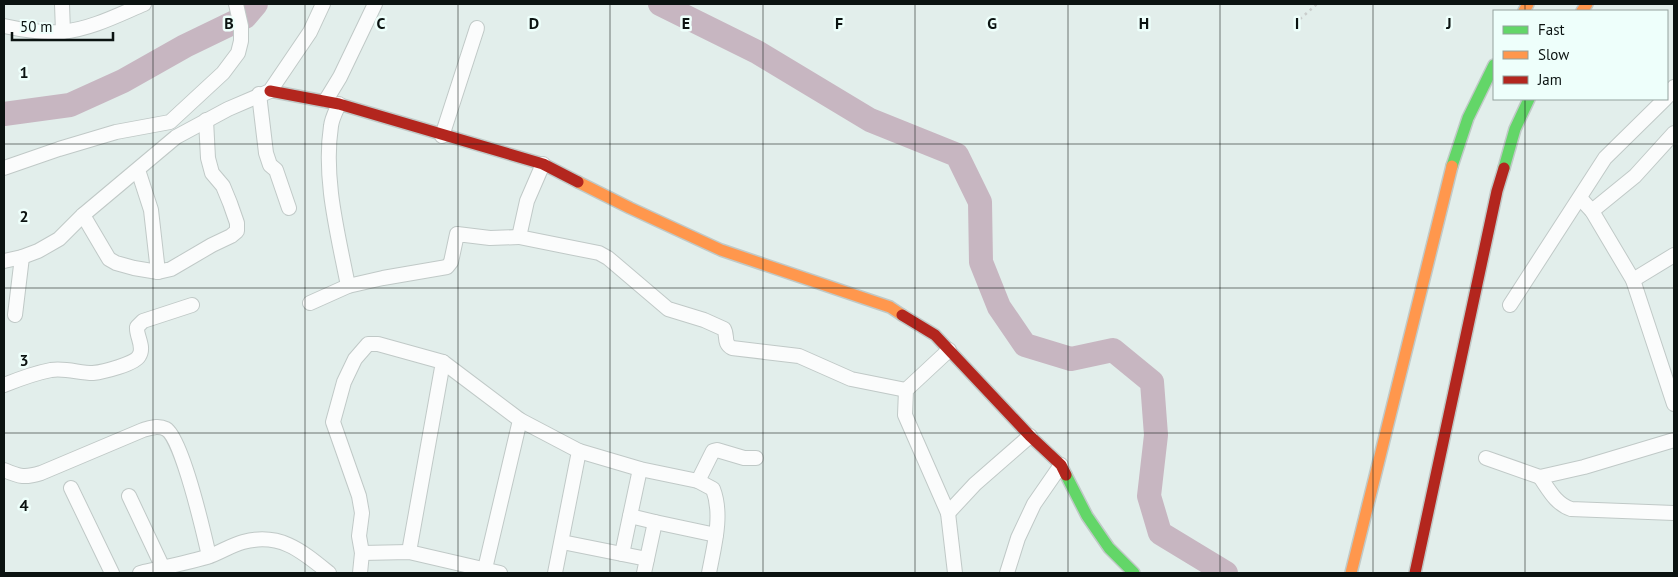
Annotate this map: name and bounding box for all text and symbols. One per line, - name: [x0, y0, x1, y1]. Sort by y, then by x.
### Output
- scale bar: [12, 10, 114, 42]
- legend: [1493, 10, 1668, 100]
- text: B: [224, 13, 234, 33]
- text: C: [377, 13, 386, 33]
- text: D: [529, 13, 539, 33]
- text: E: [682, 13, 690, 33]
- text: F: [835, 13, 843, 33]
- text: G: [987, 13, 997, 33]
- text: H: [1139, 13, 1149, 33]
- text: I: [1295, 13, 1299, 33]
- text: J: [1445, 13, 1452, 33]
- text: 50 m: [20, 17, 53, 36]
- text: Fast: [1538, 20, 1565, 39]
- text: Slow: [1538, 45, 1569, 64]
- text: 1: [19, 62, 29, 82]
- text: Jam: [1537, 70, 1562, 89]
- text: 2: [19, 206, 29, 226]
- text: 3: [19, 350, 29, 370]
- text: 4: [19, 495, 29, 515]

